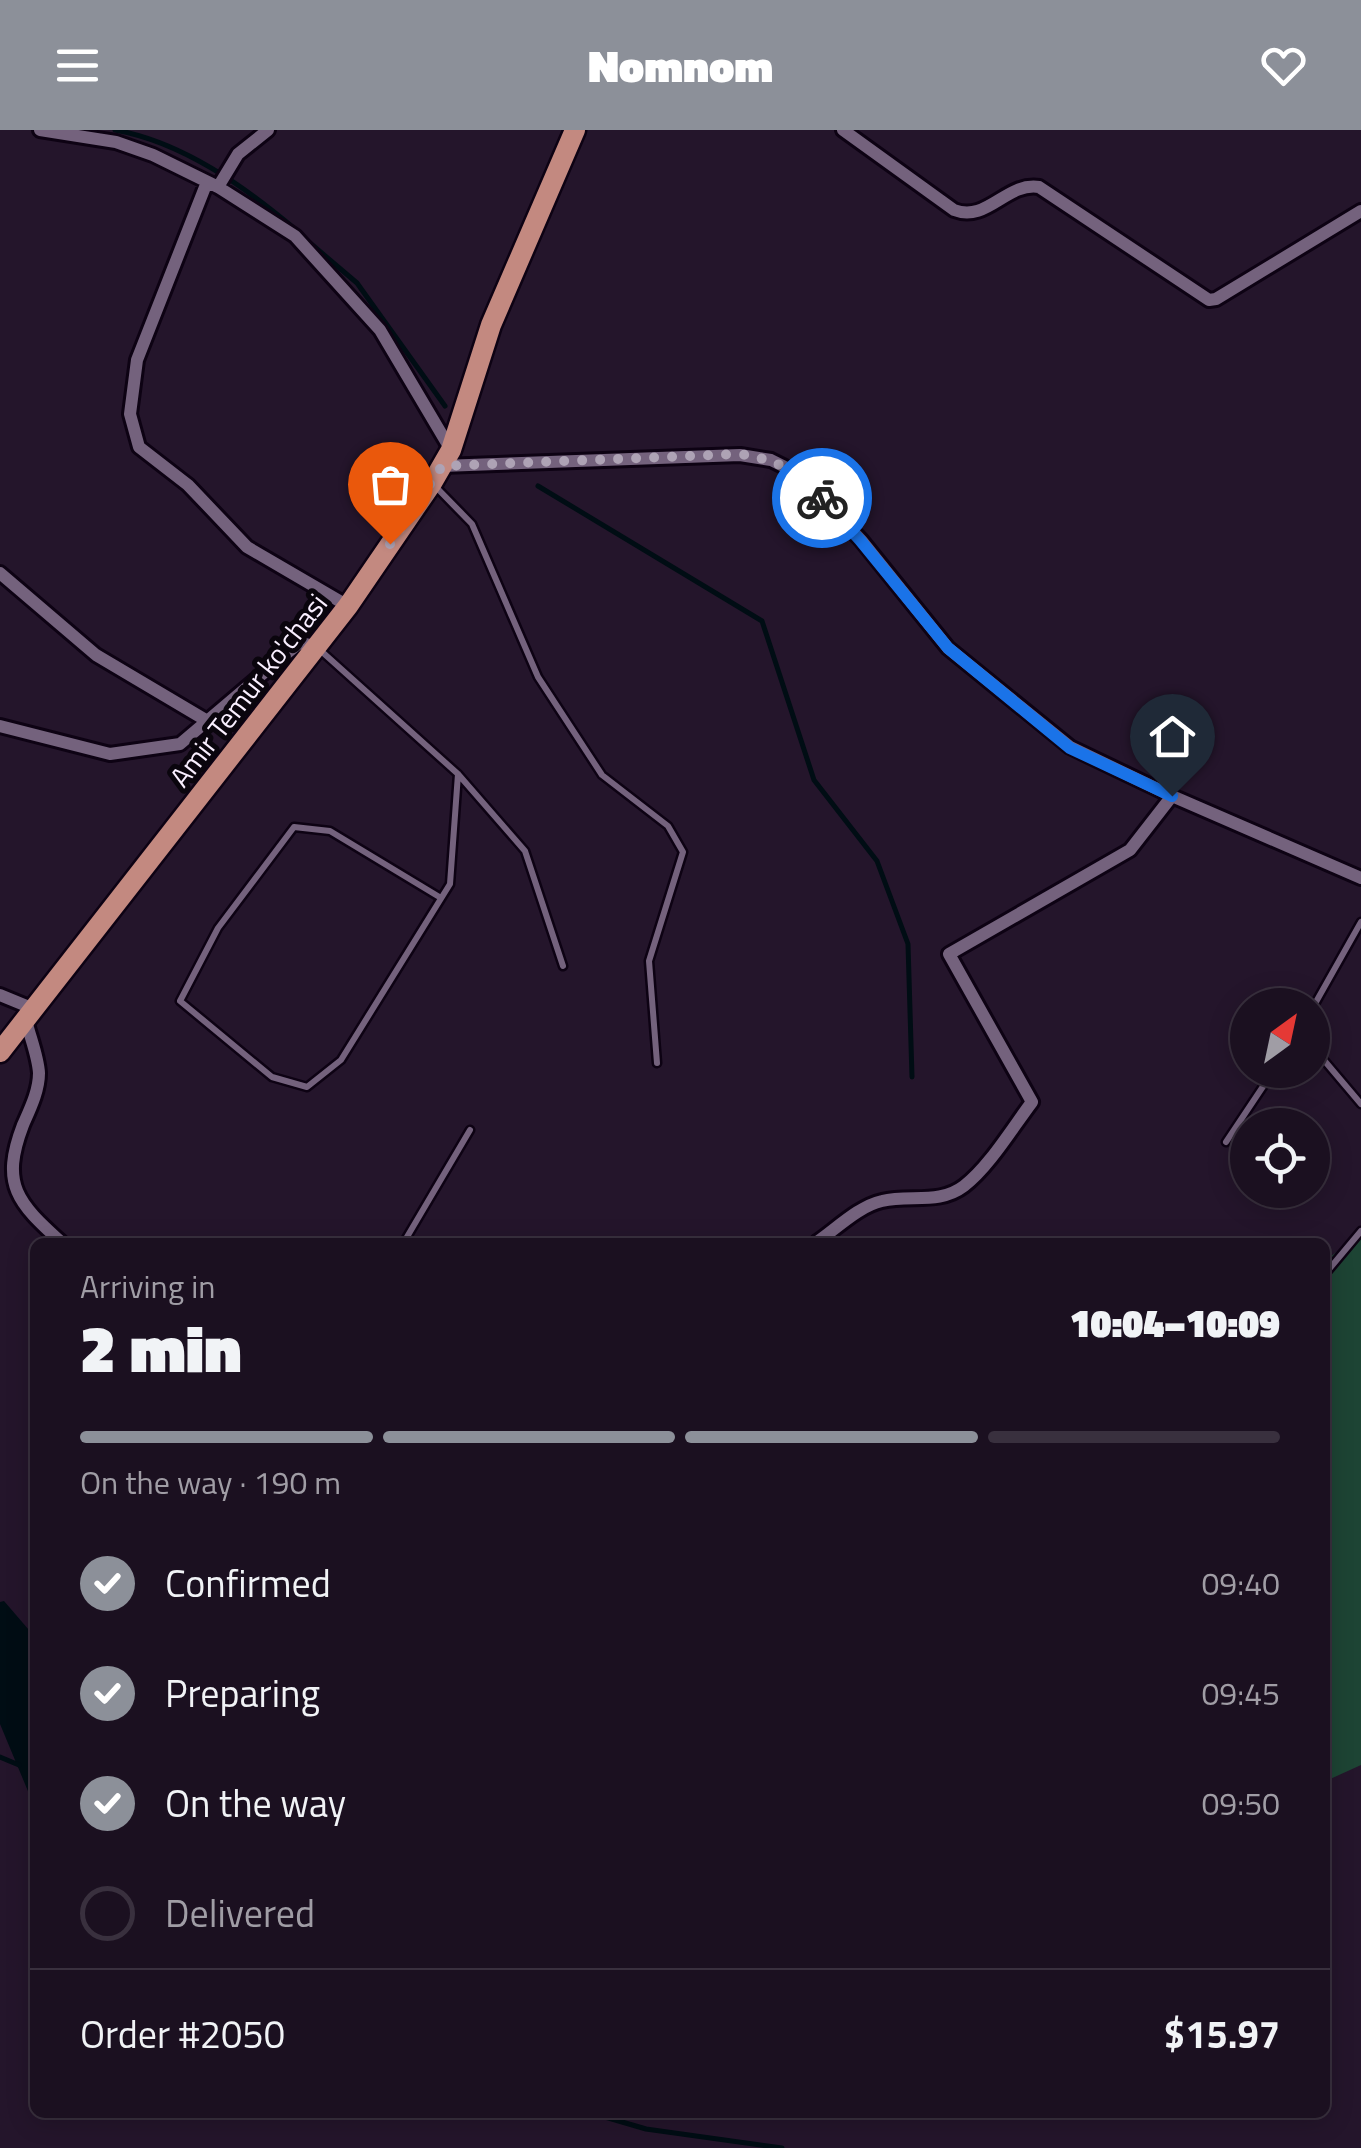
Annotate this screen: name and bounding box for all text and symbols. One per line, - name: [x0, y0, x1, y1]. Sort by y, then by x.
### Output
- text: Nomnom: [588, 31, 773, 99]
- icon: menu: [50, 38, 105, 93]
- icon: heart: [1256, 38, 1311, 93]
- pin: [348, 442, 433, 545]
- courier: [772, 448, 872, 548]
- icon: bag: [363, 457, 418, 512]
- icon: bike: [795, 471, 850, 526]
- street label: Amir Temur ko'chasi: [158, 584, 338, 796]
- pin: [1130, 694, 1215, 797]
- icon: home: [1145, 709, 1200, 764]
- north arrow: [1230, 988, 1330, 1088]
- map controls: [1230, 988, 1330, 1208]
- button: locate: [1230, 1108, 1330, 1208]
- text: Arriving in: [80, 1262, 216, 1310]
- text: 10:04–10:09: [1070, 1294, 1280, 1352]
- text: 2 min: [80, 1298, 241, 1397]
- text: On the way · 190 m: [80, 1458, 341, 1506]
- text: Confirmed: [165, 1554, 331, 1612]
- icon: check: [80, 1556, 135, 1611]
- text: 09:40: [1201, 1559, 1280, 1607]
- text: Preparing: [165, 1664, 320, 1722]
- icon: check: [80, 1666, 135, 1721]
- text: 09:45: [1201, 1669, 1280, 1717]
- text: On the way: [165, 1774, 346, 1832]
- icon: check: [80, 1776, 135, 1831]
- text: 09:50: [1201, 1779, 1280, 1827]
- text: Delivered: [165, 1884, 315, 1942]
- text: Order #2050: [80, 2005, 285, 2063]
- text: $15.97: [1164, 2005, 1280, 2063]

